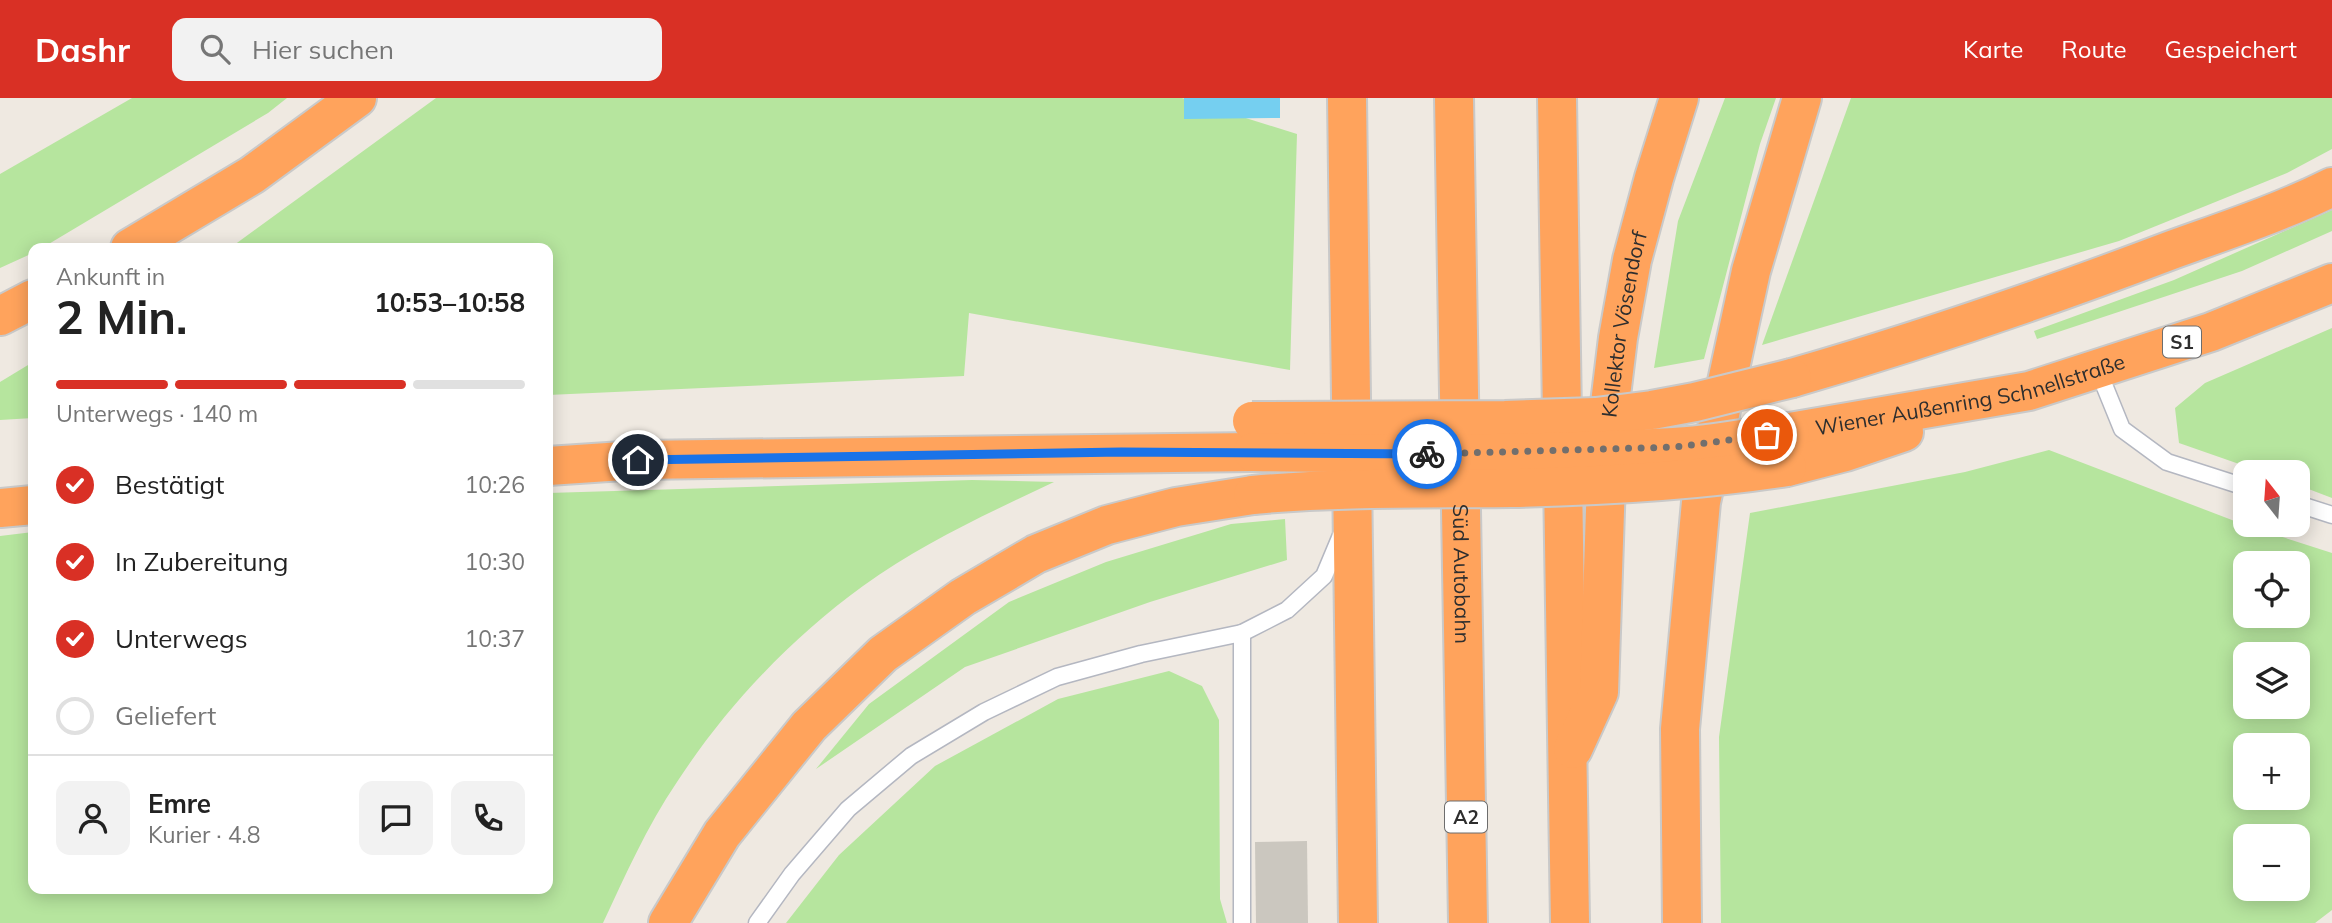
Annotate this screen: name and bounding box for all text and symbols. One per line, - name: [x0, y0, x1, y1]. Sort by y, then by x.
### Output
- search box: [172, 18, 662, 81]
- text: Dashr: [35, 29, 130, 70]
- icon: search: [196, 30, 234, 68]
- text: Hier suchen: [252, 33, 394, 66]
- text: Karte: [1963, 34, 2023, 64]
- text: Route: [2061, 34, 2127, 64]
- text: Gespeichert: [2165, 34, 2297, 64]
- street label: Kollektor Vösendorf: [1595, 227, 1653, 419]
- text: Ankunft in: [56, 262, 165, 291]
- text: 10:53–10:58: [374, 286, 525, 319]
- text: 2 Min.: [56, 288, 187, 346]
- road number: S1: [2163, 326, 2201, 358]
- street label: Wiener Außenring Schnellstraße: [1813, 348, 2128, 440]
- text: Unterwegs · 140 m: [56, 399, 258, 428]
- pin: [1737, 405, 1797, 465]
- icon: bag: [1748, 416, 1786, 454]
- courier: [1392, 419, 1462, 489]
- pin: [608, 430, 668, 490]
- icon: bike: [1408, 435, 1446, 473]
- icon: home: [619, 441, 657, 479]
- north arrow: [2233, 460, 2310, 537]
- map controls: [2233, 460, 2310, 901]
- icon: check: [56, 466, 94, 504]
- text: Bestätigt: [115, 468, 224, 501]
- text: 10:26: [465, 470, 525, 499]
- street label: Süd Autobahn: [1448, 504, 1476, 644]
- icon: check: [56, 543, 94, 581]
- text: In Zubereitung: [115, 545, 288, 578]
- text: 10:30: [465, 547, 525, 576]
- button: locate: [2233, 551, 2310, 628]
- icon: check: [56, 620, 94, 658]
- text: Unterwegs: [115, 622, 248, 655]
- text: 10:37: [465, 624, 525, 653]
- button: layers: [2233, 642, 2310, 719]
- text: Geliefert: [115, 699, 216, 732]
- button: +: [2233, 733, 2310, 810]
- button: person: [56, 781, 130, 855]
- button: chat: [359, 781, 433, 855]
- button: phone: [451, 781, 525, 855]
- text: Emre: [148, 787, 211, 820]
- road number: A2: [1445, 802, 1487, 832]
- text: Kurier · 4.8: [148, 820, 260, 849]
- button: −: [2233, 824, 2310, 901]

